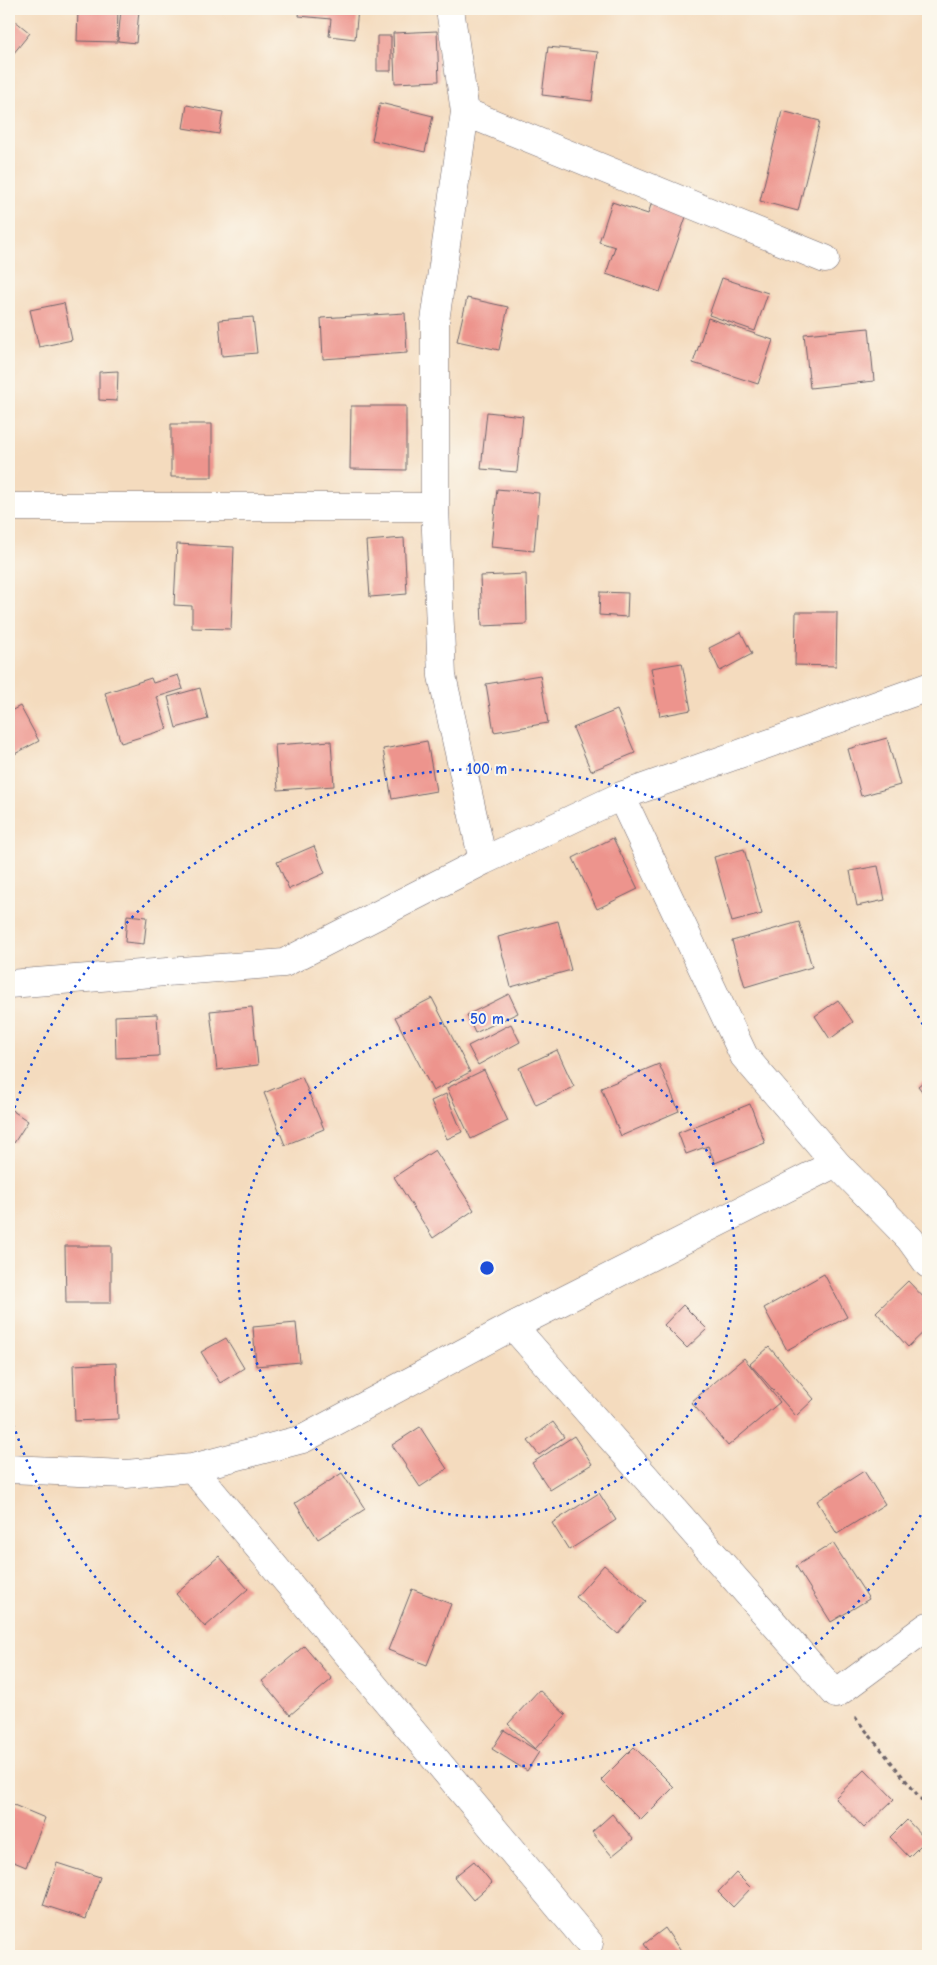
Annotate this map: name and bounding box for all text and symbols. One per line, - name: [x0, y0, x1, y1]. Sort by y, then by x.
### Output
- text: 100 m: [467, 760, 507, 778]
- text: 50 m: [470, 1010, 504, 1028]
- centre of rings: [478, 1259, 496, 1277]

